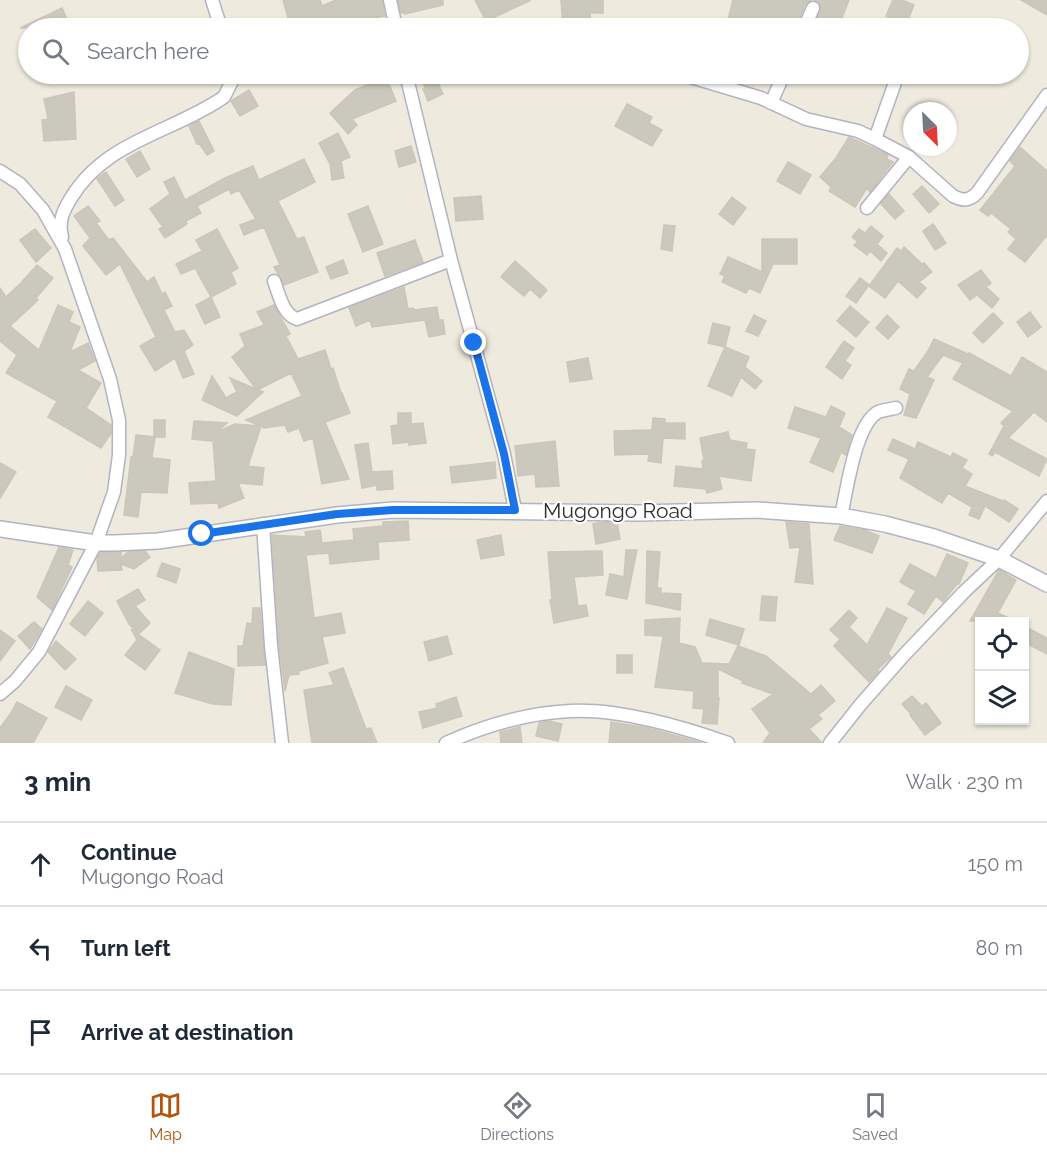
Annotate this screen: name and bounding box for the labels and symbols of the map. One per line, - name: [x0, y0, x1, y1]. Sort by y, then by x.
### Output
- north arrow: [903, 102, 957, 156]
- route end: [460, 329, 486, 355]
- street label: Mugongo Road: [543, 498, 693, 523]
- route start: [188, 520, 214, 546]

